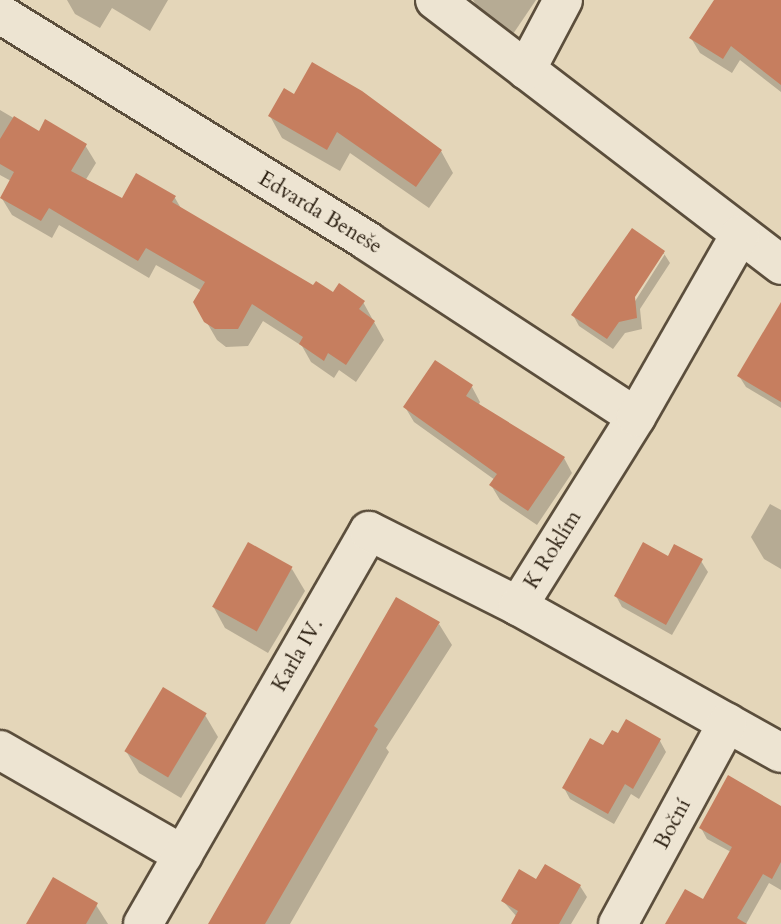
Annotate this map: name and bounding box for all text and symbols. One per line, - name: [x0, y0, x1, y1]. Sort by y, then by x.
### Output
- street label: Edvarda Beneše: [254, 166, 386, 260]
- street label: K Roklím: [519, 506, 587, 594]
- street label: Karla IV.: [267, 614, 329, 696]
- street label: Boční: [649, 795, 697, 853]

